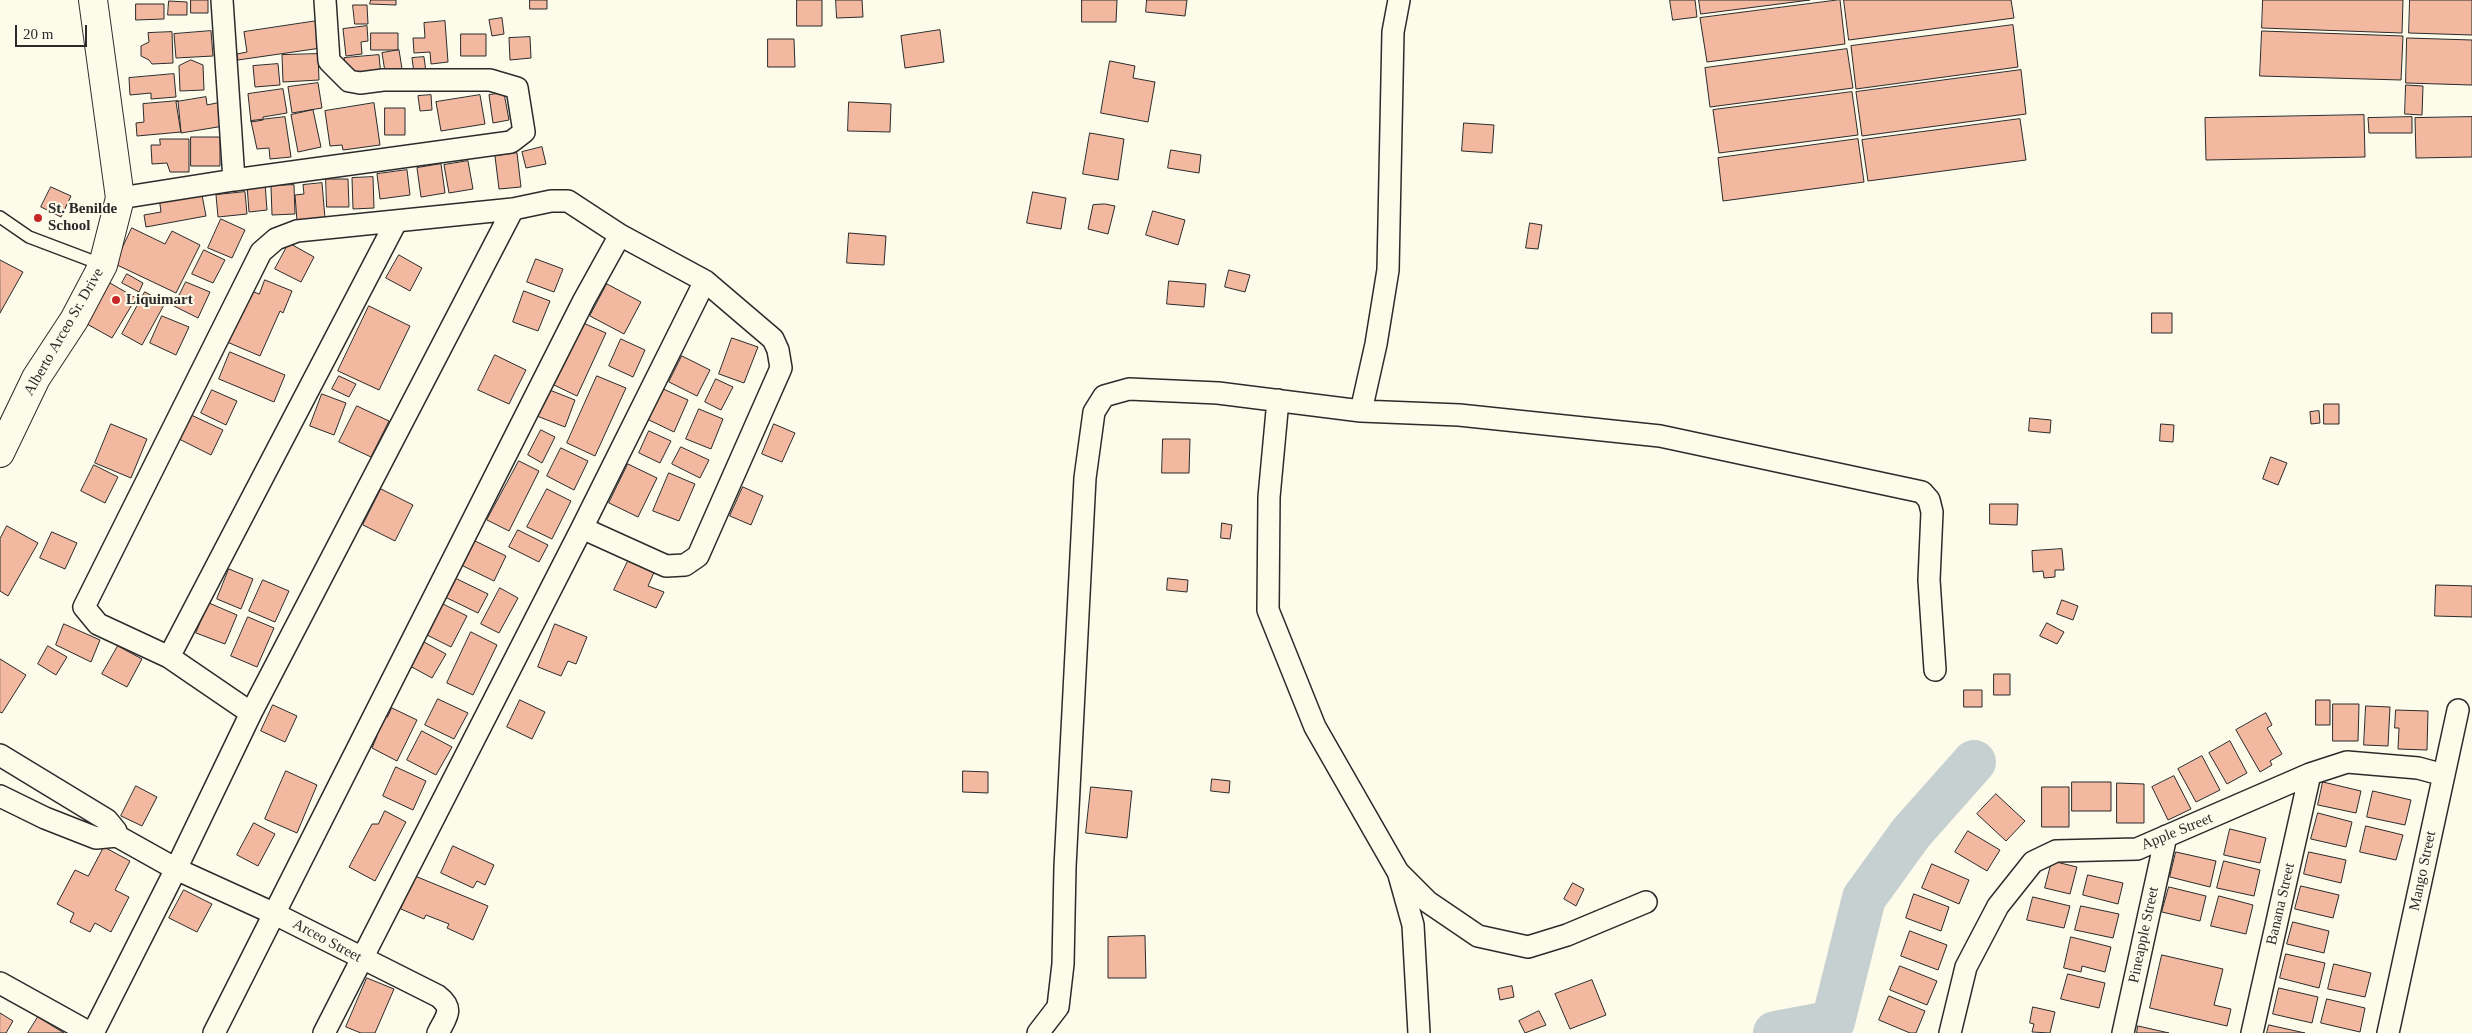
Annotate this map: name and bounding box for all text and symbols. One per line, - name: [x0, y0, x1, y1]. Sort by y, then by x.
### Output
- scale bar: [18, 15, 90, 47]
- text: 20 m: [23, 26, 53, 42]
- place label: St. Benilde School: [48, 200, 117, 235]
- marker: St. Benilde School: [32, 212, 44, 224]
- street label: Alberto Arceo Sr. Drive: [20, 265, 108, 399]
- place label: Liquimart: [126, 291, 193, 309]
- marker: Liquimart: [110, 294, 122, 306]
- street label: Apple Street: [2139, 810, 2215, 854]
- street label: Mango Street: [2406, 829, 2440, 913]
- street label: Banana Street: [2263, 861, 2299, 947]
- street label: Pineapple Street: [2125, 885, 2163, 985]
- street label: Arceo Street: [289, 915, 365, 967]

